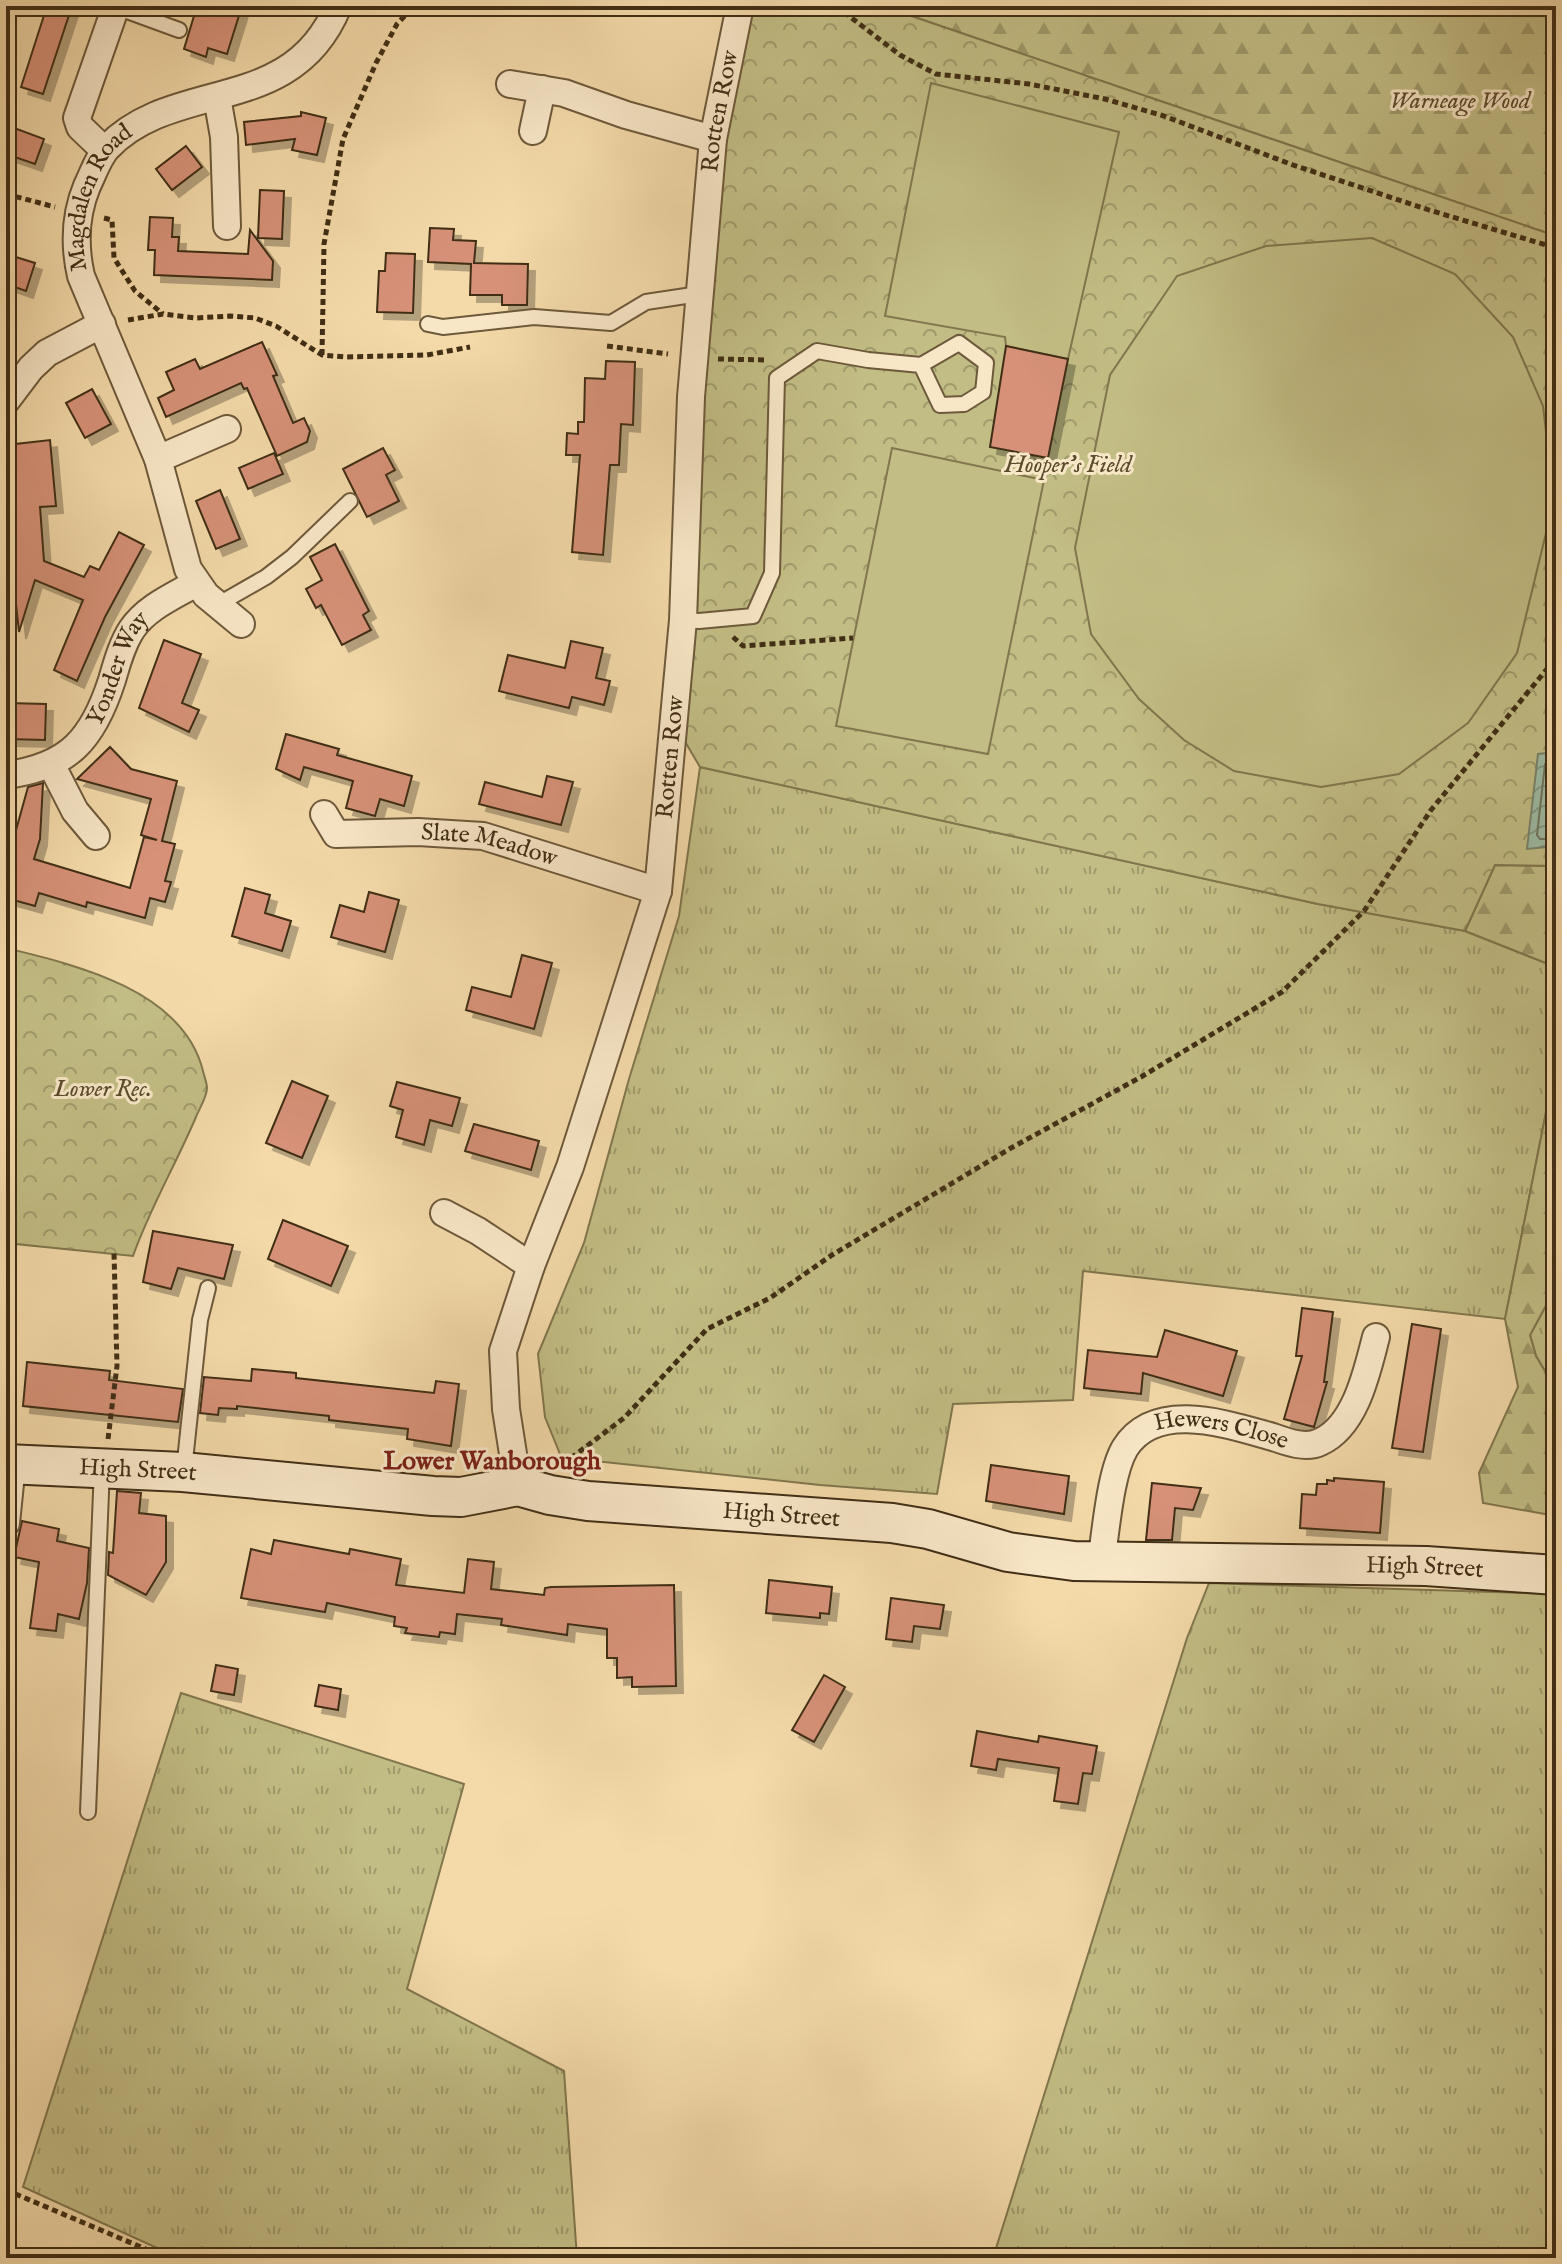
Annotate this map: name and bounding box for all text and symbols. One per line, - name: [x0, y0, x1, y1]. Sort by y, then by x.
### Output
- street label: Rotten Row: [695, 47, 746, 174]
- park label: Warneage Wood: [1390, 86, 1532, 117]
- street label: Magdalen Road: [61, 117, 139, 273]
- park label: Hooper's Field: [1003, 450, 1133, 481]
- street label: Yonder Way: [80, 604, 156, 731]
- street label: Rotten Row: [649, 693, 692, 820]
- street label: Slate Meadow: [420, 817, 562, 874]
- park label: Lower Rec.: [53, 1074, 152, 1105]
- street label: Hewers Close: [1151, 1404, 1292, 1457]
- district label: Lower Wanborough: [383, 1445, 602, 1478]
- street label: High Street: [78, 1452, 198, 1489]
- street label: High Street: [722, 1495, 841, 1535]
- street label: High Street: [1366, 1550, 1485, 1585]

